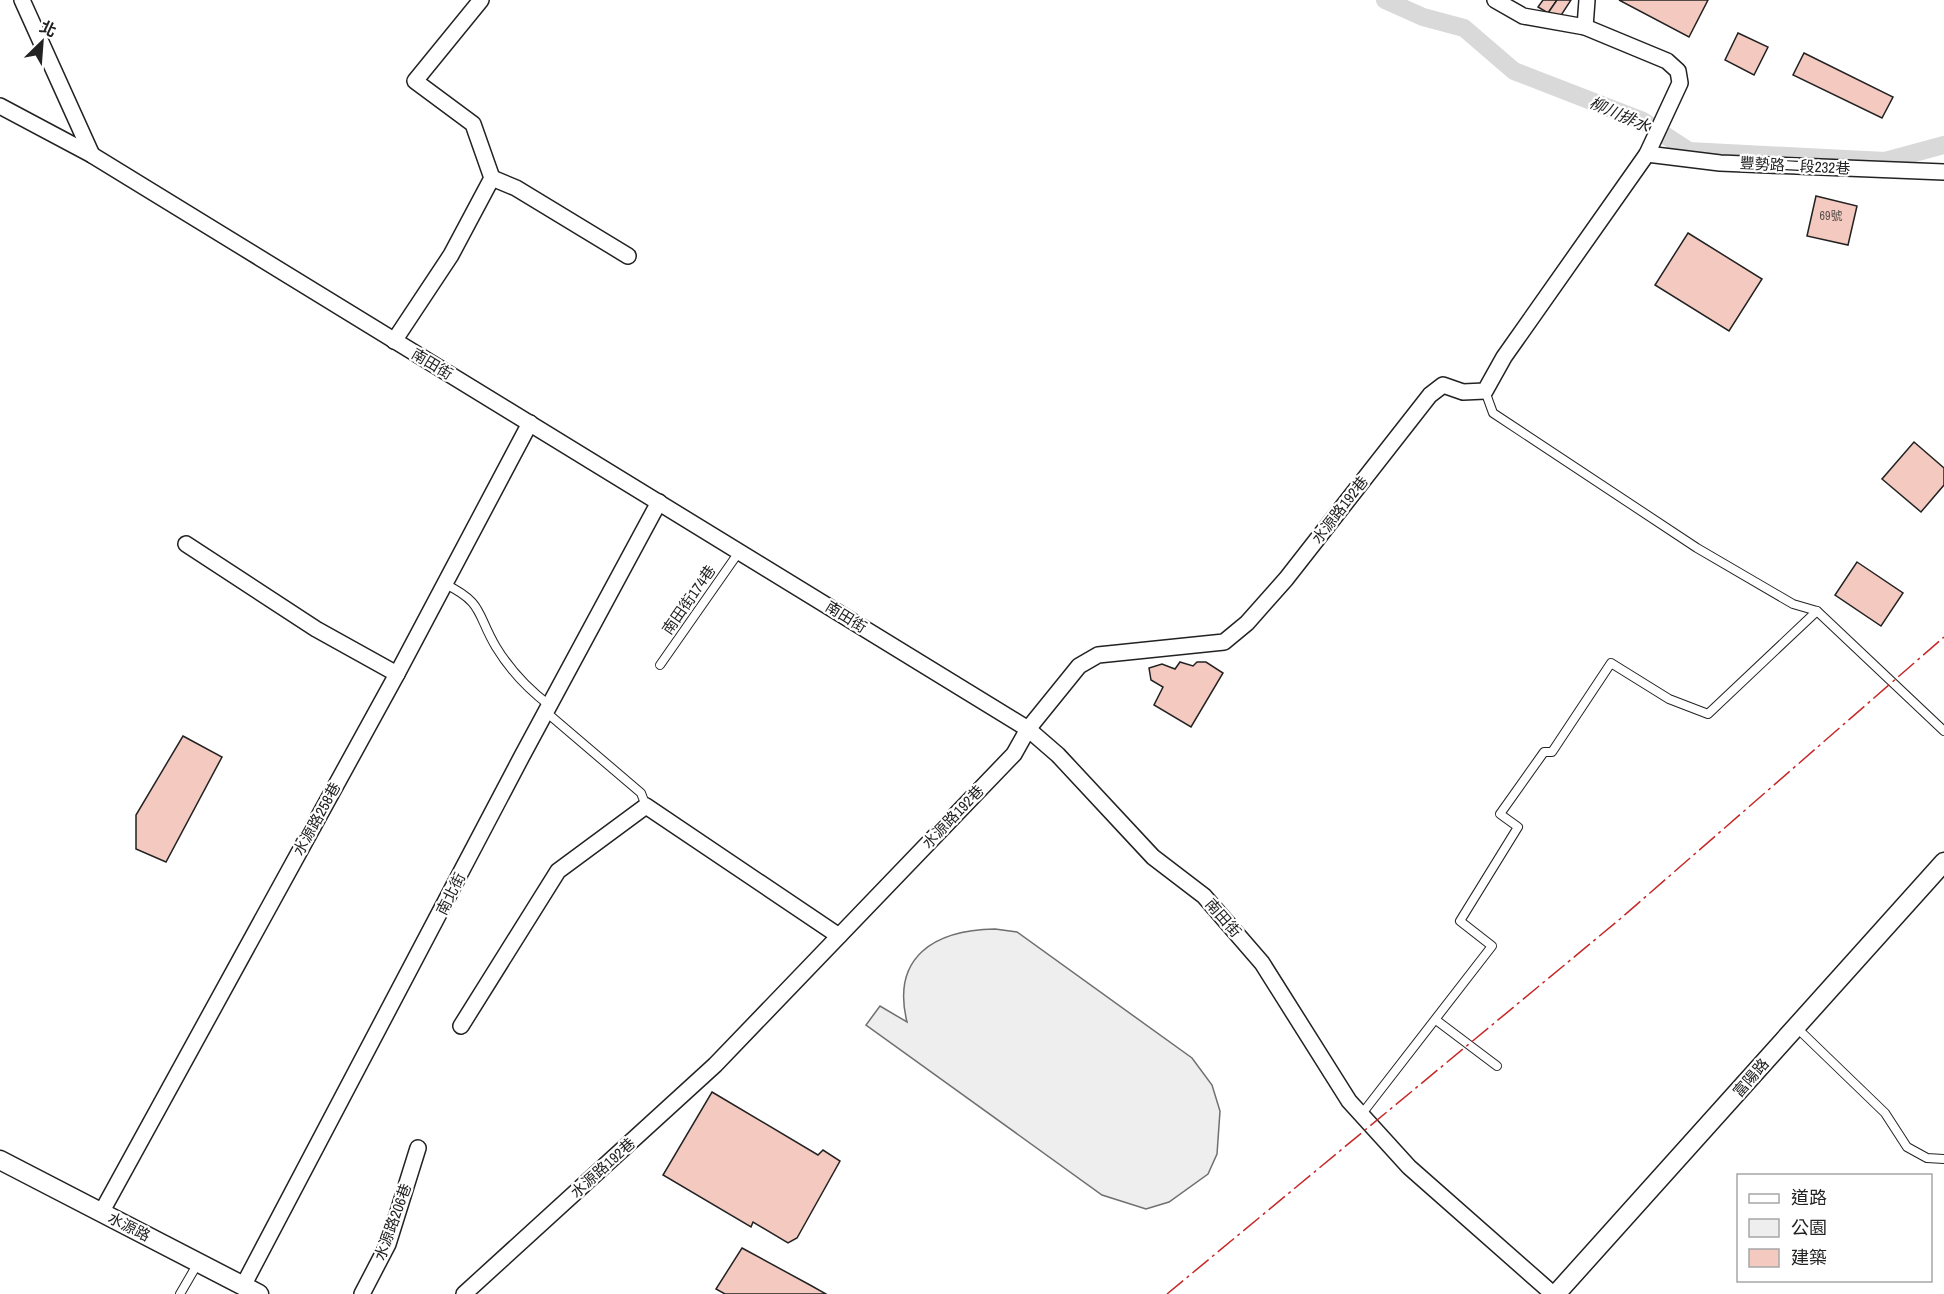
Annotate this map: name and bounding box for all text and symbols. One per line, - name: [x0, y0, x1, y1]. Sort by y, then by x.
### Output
- north arrow: [12, 12, 72, 72]
- text: 北: [36, 15, 60, 42]
- water label: 柳川排水: [1586, 91, 1655, 137]
- street label: 豐勢路二段232巷: [1739, 152, 1851, 179]
- house number: 69號: [1820, 208, 1842, 224]
- street label: 南田街: [408, 343, 457, 384]
- street label: 水源路192巷: [1307, 471, 1373, 548]
- street label: 南田街174巷: [657, 561, 720, 639]
- street label: 南田街: [822, 596, 871, 637]
- street label: 水源路258巷: [288, 778, 345, 859]
- street label: 水源路192巷: [917, 780, 988, 853]
- street label: 南北街: [431, 869, 470, 919]
- street label: 南田街: [1201, 894, 1246, 942]
- street label: 富陽路: [1728, 1054, 1773, 1102]
- street label: 水源路192巷: [566, 1133, 640, 1202]
- legend: [1737, 1174, 1932, 1282]
- street label: 水源路206巷: [369, 1180, 416, 1263]
- text: 道路: [1791, 1185, 1827, 1210]
- street label: 水源路: [104, 1207, 154, 1246]
- text: 公園: [1791, 1215, 1827, 1240]
- text: 建築: [1791, 1245, 1827, 1270]

